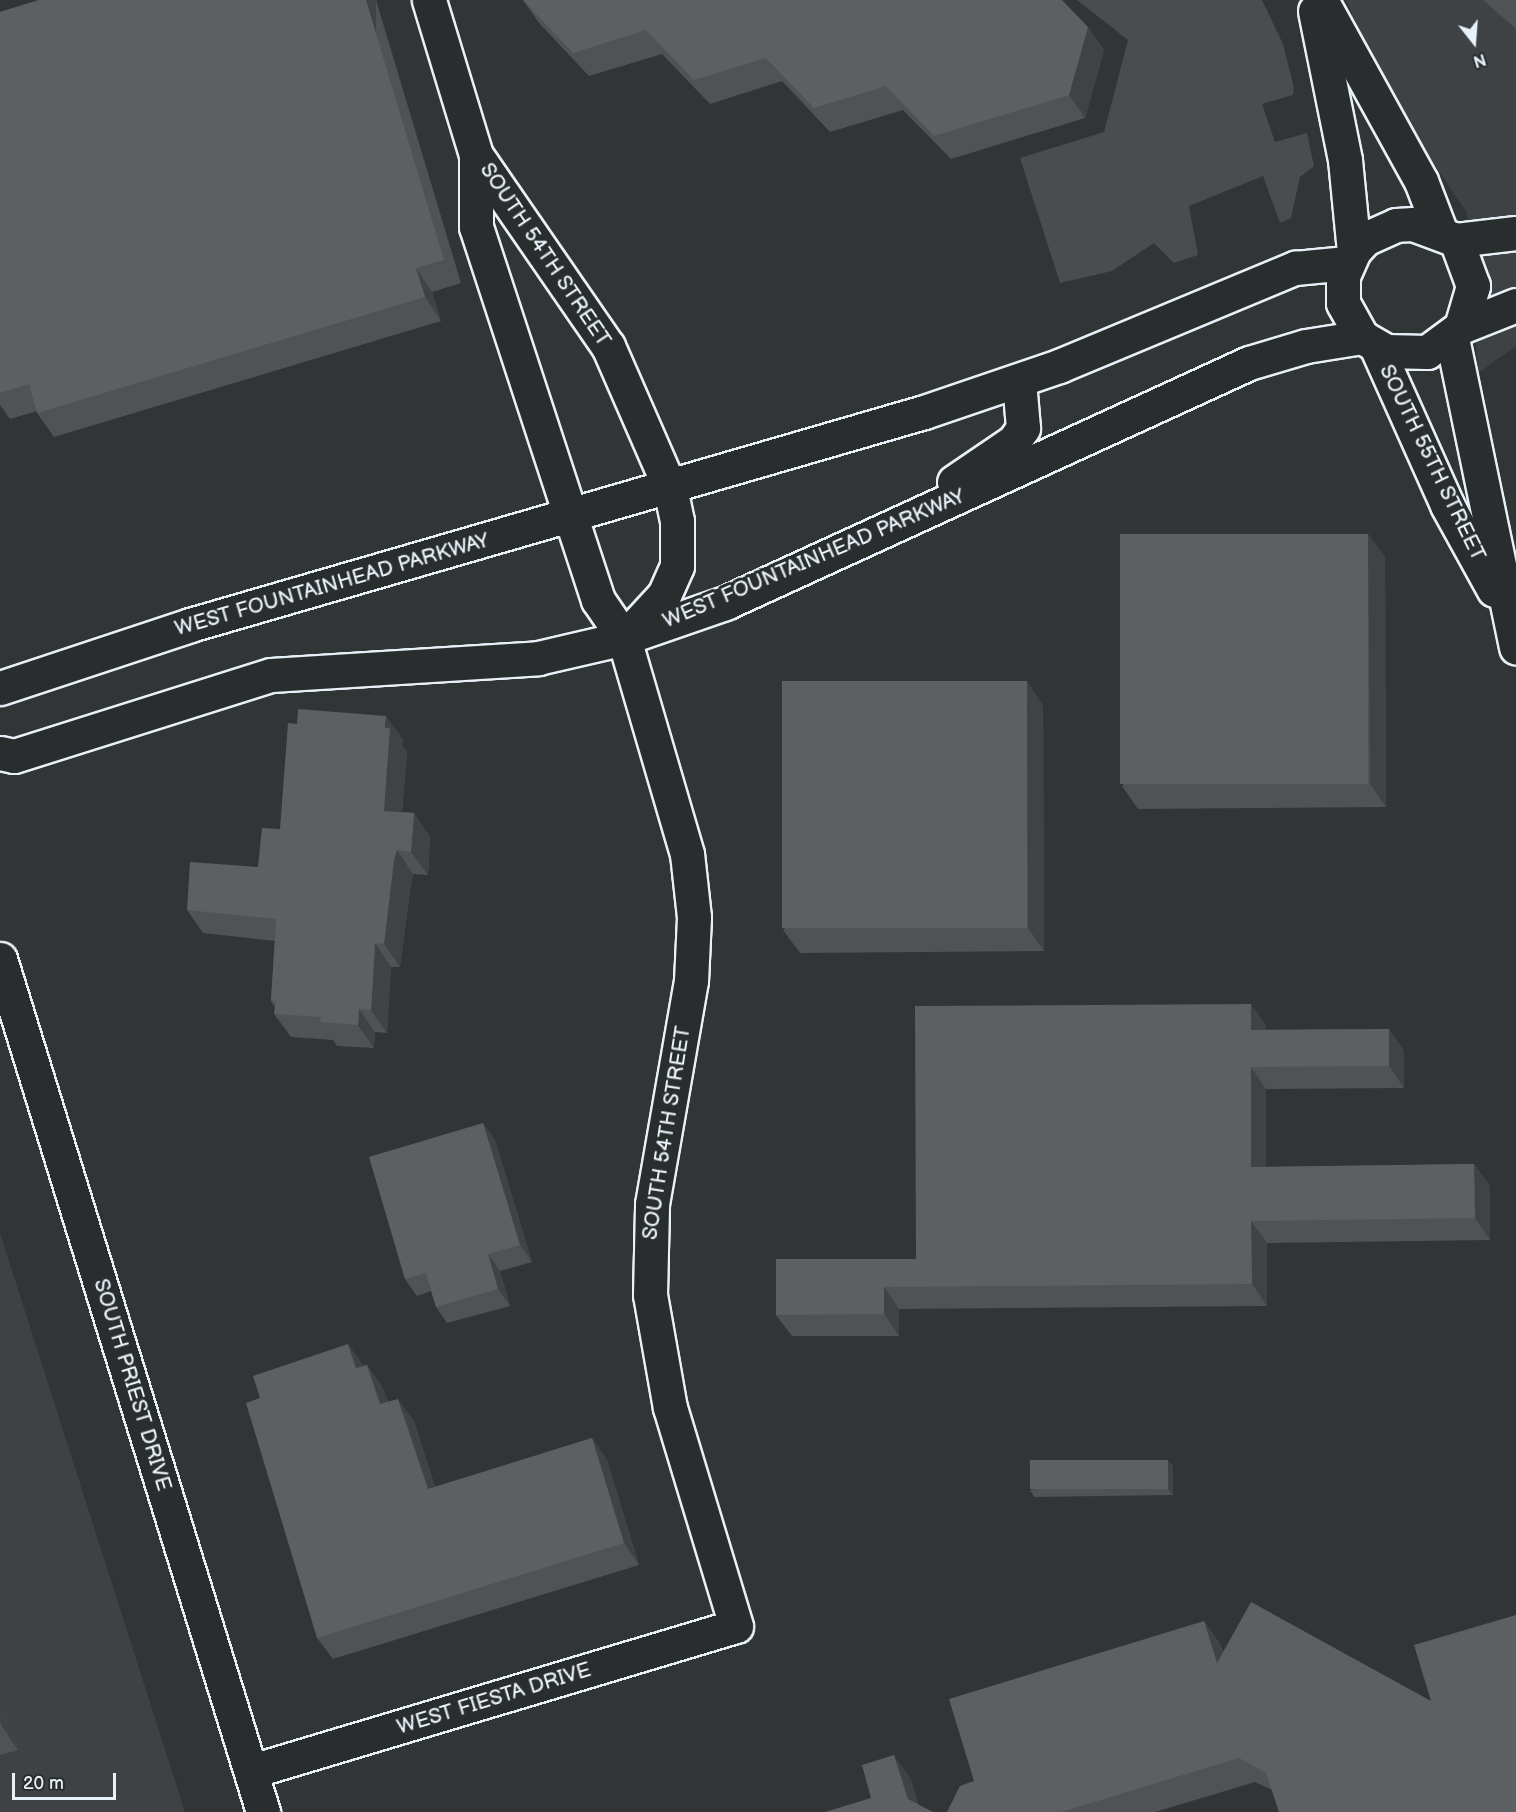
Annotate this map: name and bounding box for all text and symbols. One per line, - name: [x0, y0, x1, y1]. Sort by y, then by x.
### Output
- north arrow: [1444, 12, 1504, 72]
- text: N: [1471, 49, 1488, 71]
- street label: SOUTH 54TH STREET: [474, 158, 616, 352]
- street label: SOUTH 55TH STREET: [1373, 361, 1491, 565]
- street label: WEST FOUNTAINHEAD PARKWAY: [659, 484, 969, 634]
- street label: WEST FOUNTAINHEAD PARKWAY: [172, 528, 492, 642]
- street label: SOUTH 54TH STREET: [638, 1024, 696, 1242]
- street label: SOUTH PRIEST DRIVE: [88, 1276, 176, 1494]
- street label: WEST FIESTA DRIVE: [394, 1658, 594, 1740]
- scale bar: [15, 1761, 118, 1799]
- text: 20 m: [23, 1773, 64, 1794]

